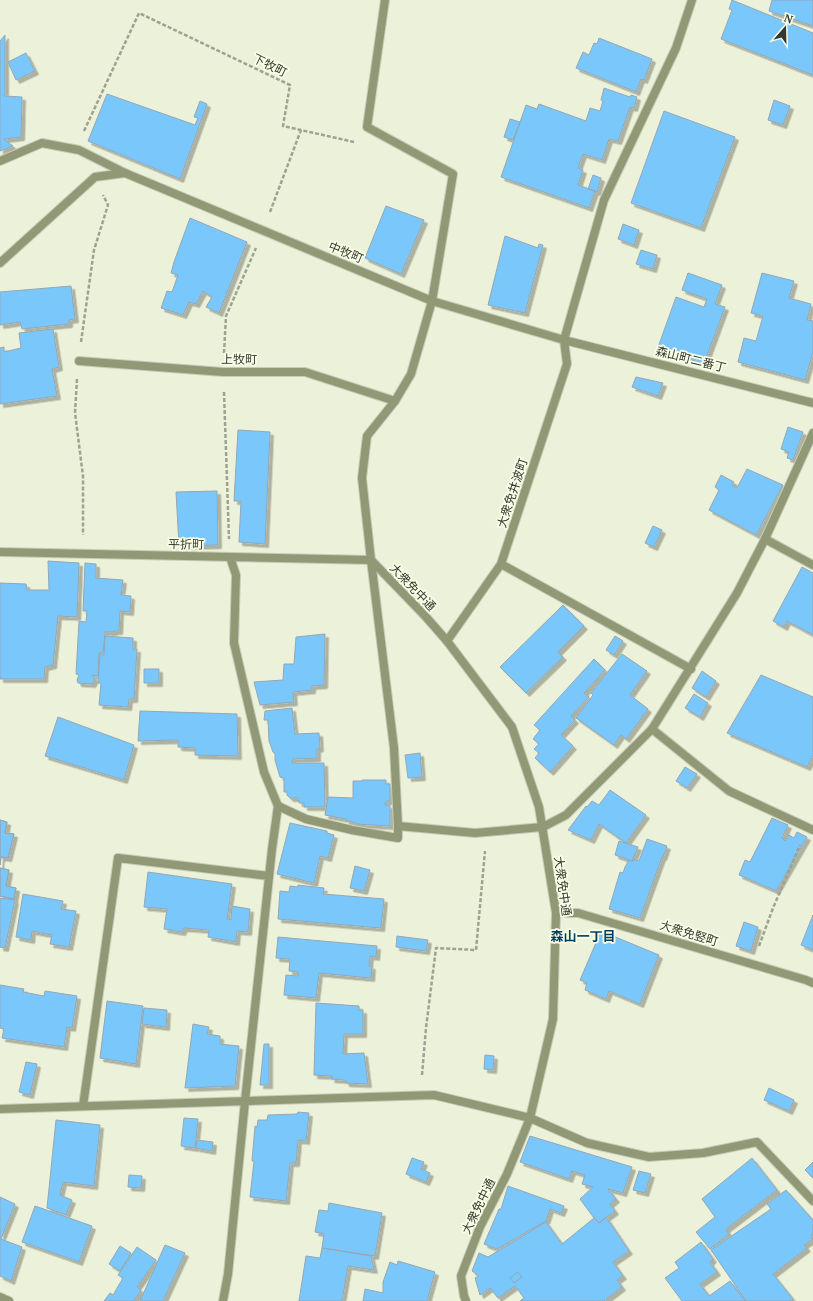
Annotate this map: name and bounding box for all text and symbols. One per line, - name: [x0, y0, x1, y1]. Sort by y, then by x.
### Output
- north arrow: [765, 8, 805, 48]
- text: N: [782, 11, 795, 27]
- street label: 下牧町: [251, 50, 289, 80]
- street label: 中牧町: [326, 238, 366, 266]
- street label: 森山町二番丁: [654, 343, 728, 375]
- street label: 上牧町: [221, 351, 257, 367]
- street label: 大衆免井波町: [494, 456, 530, 530]
- street label: 平折町: [168, 536, 204, 552]
- street label: 大衆免中通: [387, 560, 439, 614]
- street label: 大衆免中通: [551, 855, 575, 917]
- street label: 大衆免竪町: [658, 917, 720, 949]
- district label: 森山一丁目: [550, 927, 616, 945]
- street label: 大衆免中通: [458, 1176, 498, 1236]

